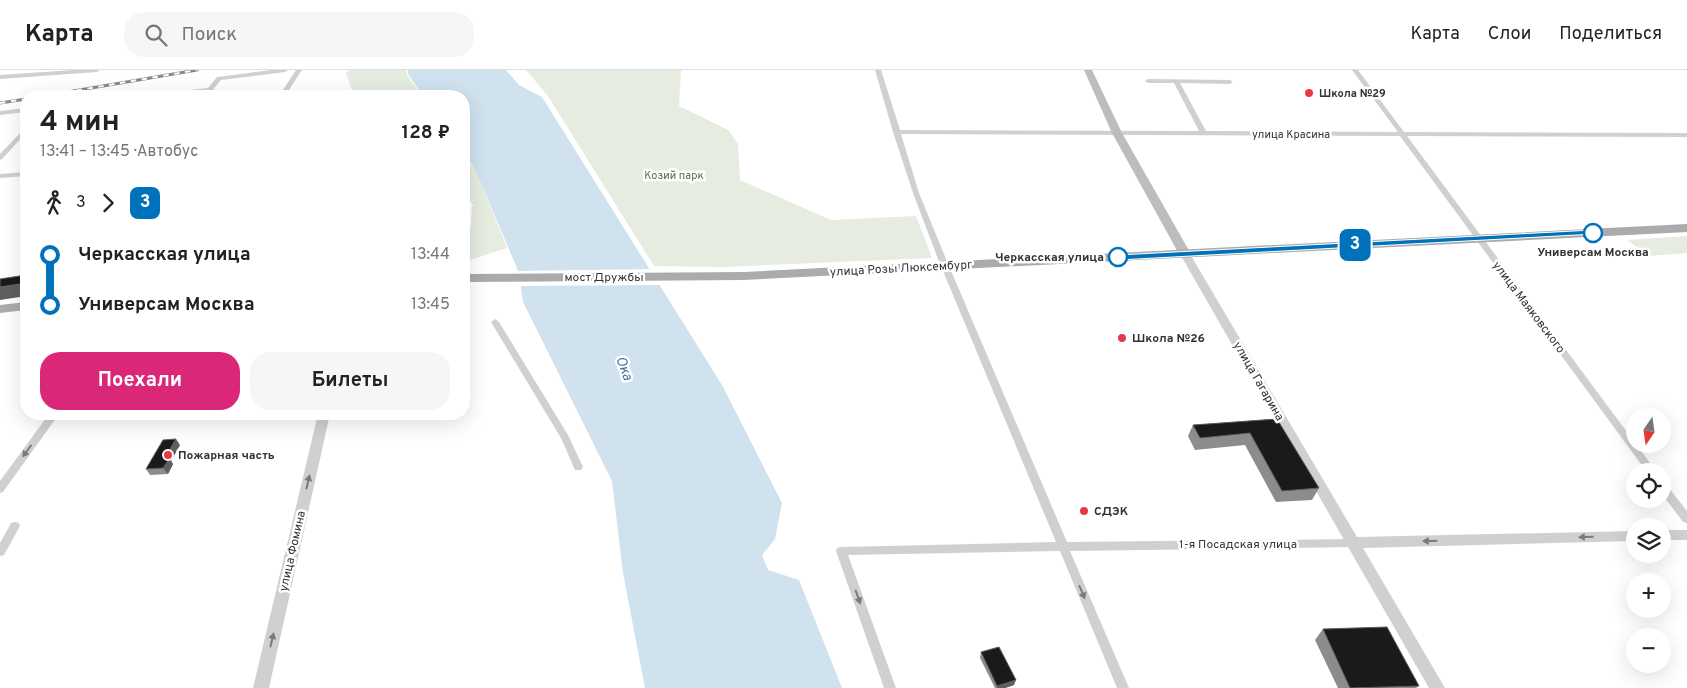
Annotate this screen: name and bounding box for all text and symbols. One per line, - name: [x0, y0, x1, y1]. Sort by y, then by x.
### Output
- search box: [124, 12, 474, 57]
- text: Карта: [25, 20, 94, 50]
- icon: search: [142, 21, 170, 49]
- text: Поиск: [182, 23, 237, 47]
- text: Карта: [1410, 23, 1460, 46]
- text: Слои: [1488, 23, 1531, 46]
- text: Поделиться: [1559, 23, 1662, 46]
- marker: Школа №29: [1303, 87, 1315, 99]
- place label: Школа №29: [1319, 87, 1386, 101]
- text: 4 мин: [40, 105, 120, 141]
- text: 128 ₽: [402, 121, 450, 145]
- street label: улица Красина: [1252, 128, 1330, 142]
- text: 13:41 – 13:45 · Автобус: [40, 142, 198, 162]
- park label: Козий парк: [644, 169, 704, 183]
- icon: walk: [40, 189, 68, 217]
- icon: forward: [94, 189, 122, 217]
- text: 3: [140, 191, 150, 214]
- text: 3: [76, 193, 86, 213]
- marker: Универсам Москва: [1583, 223, 1603, 243]
- line badge: 3: [1339, 229, 1371, 261]
- text: 3: [1350, 233, 1360, 256]
- text: Черкасская улица: [78, 243, 251, 267]
- text: 13:44: [411, 245, 450, 265]
- place label: Универсам Москва: [1537, 245, 1649, 261]
- marker: Черкасская улица: [1108, 247, 1128, 267]
- place label: Черкасская улица: [995, 250, 1104, 266]
- street label: улица Розы Люксембург: [830, 257, 973, 281]
- street label: улица Маяковского: [1488, 258, 1568, 357]
- street label: мост Дружбы: [564, 270, 644, 286]
- text: Универсам Москва: [78, 293, 255, 317]
- text: 13:45: [411, 295, 450, 315]
- place label: Школа №26: [1132, 331, 1205, 347]
- marker: Школа №26: [1116, 332, 1128, 344]
- street label: улица Гагарина: [1229, 339, 1287, 424]
- button: Поехали: [40, 352, 240, 410]
- button: Билеты: [250, 352, 450, 410]
- water label: Ока: [611, 354, 636, 384]
- north arrow: [1626, 408, 1671, 452]
- map controls: [1626, 408, 1671, 673]
- one-way arrow: [22, 444, 32, 458]
- place label: Пожарная часть: [178, 448, 275, 464]
- marker: Пожарная часть: [162, 449, 174, 461]
- button: locate: [1626, 463, 1671, 508]
- one-way arrow: [304, 474, 312, 489]
- place label: СДЭК: [1094, 504, 1129, 520]
- marker: СДЭК: [1078, 505, 1090, 517]
- street label: улица Фомина: [276, 509, 310, 593]
- button: layers: [1626, 518, 1671, 563]
- one-way arrow: [1578, 534, 1594, 542]
- street label: 1-я Посадская улица: [1179, 537, 1297, 553]
- one-way arrow: [1422, 538, 1438, 546]
- button: +: [1626, 573, 1671, 618]
- one-way arrow: [1078, 585, 1086, 600]
- one-way arrow: [854, 590, 862, 605]
- button: −: [1626, 628, 1671, 673]
- one-way arrow: [268, 633, 276, 648]

